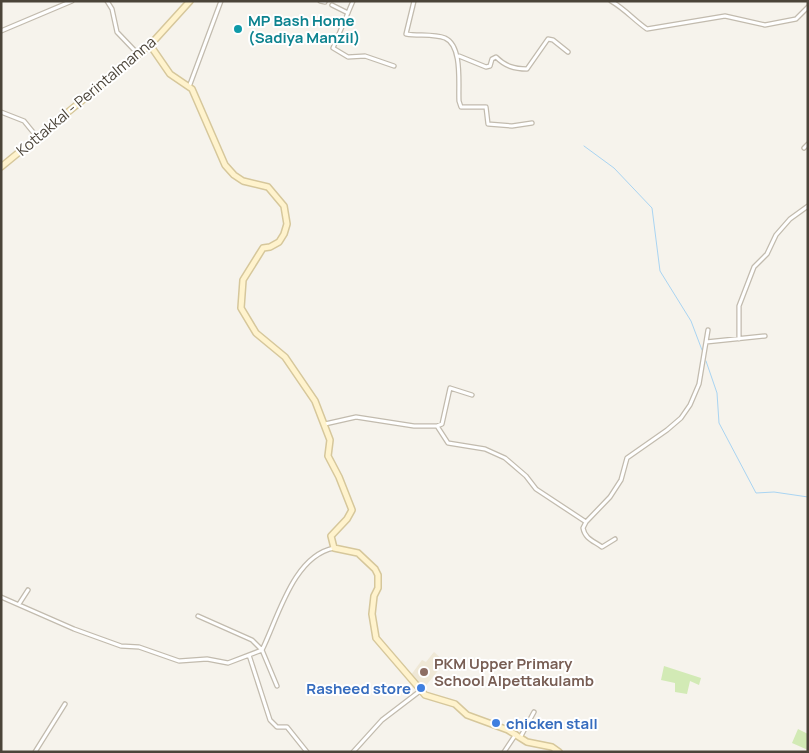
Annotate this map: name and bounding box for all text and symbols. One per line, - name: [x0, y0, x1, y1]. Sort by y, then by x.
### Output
- place label: MP Bash Home (Sadiya Manzil): [248, 10, 360, 48]
- marker: MP Bash Home (Sadiya Manzil): [232, 23, 244, 35]
- street label: Kottakkal - Perintalmanna: [12, 31, 160, 161]
- place label: PKM Upper Primary School Alpettakulamb: [434, 653, 594, 691]
- marker: PKM Upper Primary School Alpettakulamb: [418, 666, 430, 678]
- place label: Rasheed store: [306, 678, 411, 699]
- marker: Rasheed store: [415, 682, 427, 694]
- place label: chicken stall: [506, 713, 598, 734]
- marker: chicken stall: [490, 717, 502, 729]

